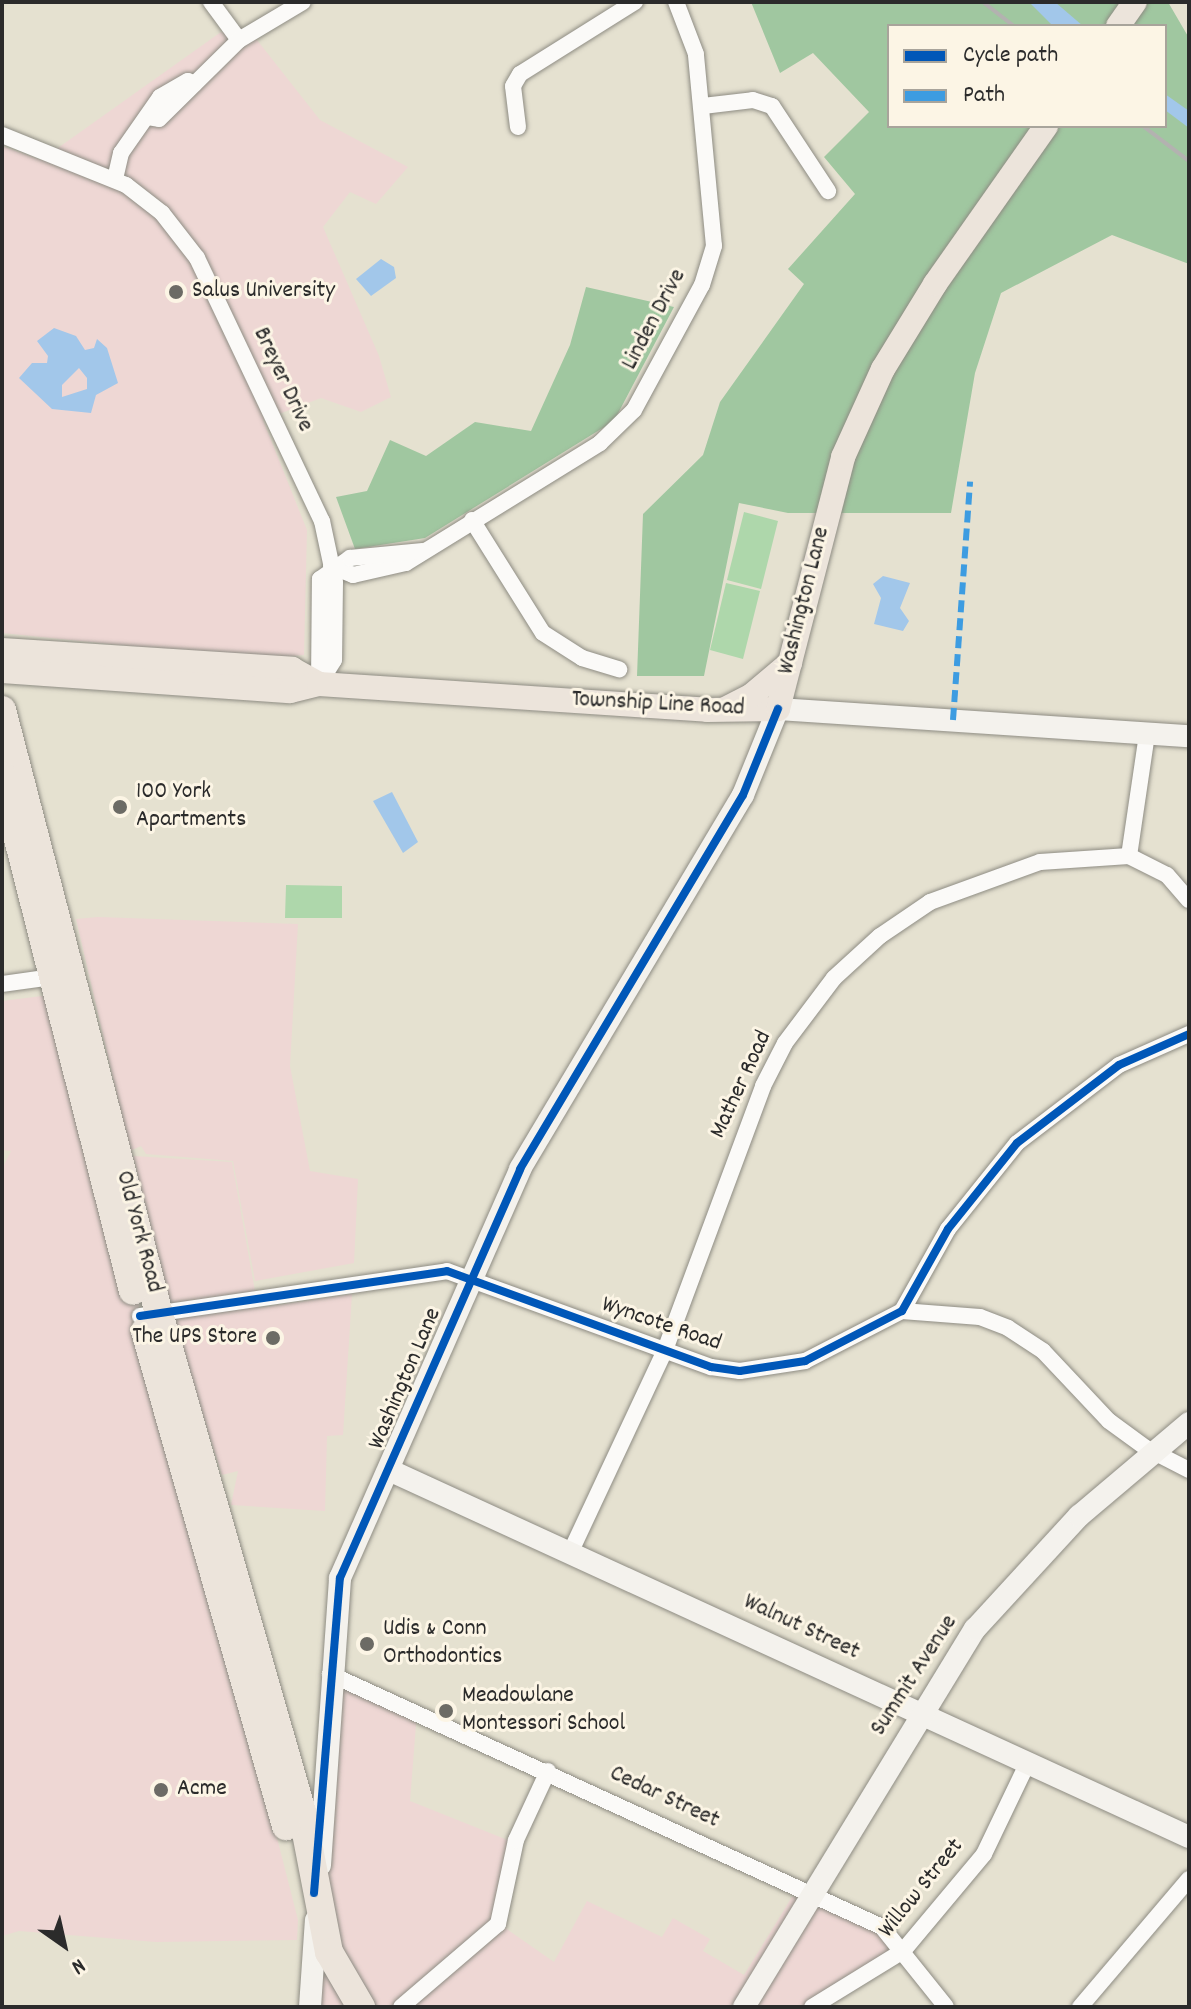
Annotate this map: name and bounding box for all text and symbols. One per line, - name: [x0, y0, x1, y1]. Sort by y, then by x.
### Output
- legend: [887, 24, 1167, 128]
- text: Cycle path: [963, 39, 1058, 73]
- text: Path: [963, 79, 1005, 113]
- street label: Linden Drive: [616, 265, 694, 375]
- place label: Salus University: [192, 278, 335, 306]
- marker: Salus University: [167, 283, 185, 301]
- street label: Breyer Drive: [245, 323, 319, 437]
- street label: Washington Lane: [773, 524, 837, 678]
- street label: Township Line Road: [571, 686, 745, 724]
- place label: 100 York Apartments: [136, 779, 246, 835]
- marker: 100 York Apartments: [111, 798, 129, 816]
- street label: Mather Road: [705, 1027, 779, 1143]
- street label: Old York Road: [108, 1168, 168, 1296]
- street label: Wyncote Road: [597, 1291, 725, 1359]
- street label: Washington Lane: [363, 1304, 449, 1454]
- place label: The UPS Store: [132, 1324, 257, 1352]
- marker: The UPS Store: [264, 1329, 282, 1347]
- street label: Walnut Street: [738, 1589, 864, 1667]
- street label: Summit Avenue: [865, 1610, 965, 1742]
- place label: Udis & Conn Orthodontics: [383, 1616, 502, 1672]
- marker: Udis & Conn Orthodontics: [358, 1635, 376, 1653]
- place label: Meadowlane Montessori School: [462, 1683, 625, 1739]
- marker: Meadowlane Montessori School: [437, 1702, 455, 1720]
- street label: Cedar Street: [605, 1760, 723, 1836]
- place label: Acme: [177, 1776, 227, 1804]
- marker: Acme: [152, 1781, 170, 1799]
- street label: Willow Street: [873, 1833, 971, 1945]
- north arrow: [24, 1905, 104, 1985]
- text: N: [65, 1949, 91, 1981]

